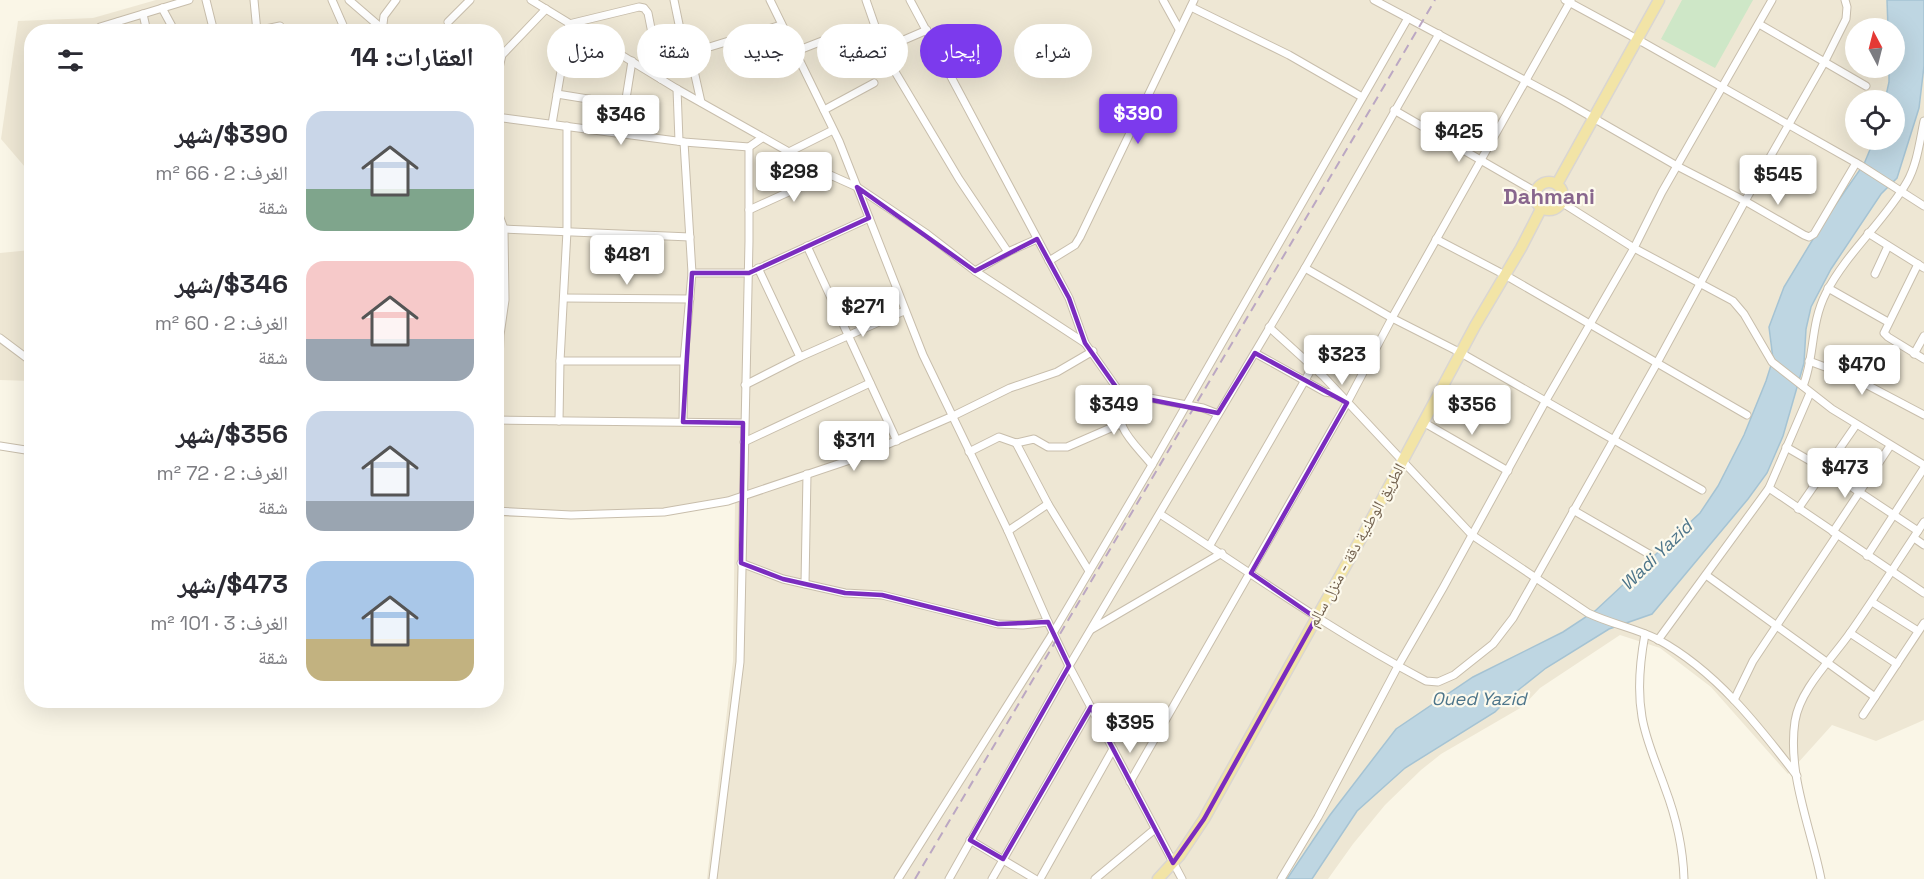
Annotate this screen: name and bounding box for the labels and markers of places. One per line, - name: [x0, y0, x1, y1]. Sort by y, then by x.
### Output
- pin: $390: [1102, 94, 1174, 145]
- pin: $346: [585, 95, 657, 146]
- pin: $425: [1423, 112, 1495, 163]
- pin: $298: [758, 152, 830, 203]
- pin: $545: [1742, 155, 1814, 206]
- pin: $481: [591, 235, 663, 286]
- pin: $271: [827, 287, 899, 338]
- pin: $323: [1306, 335, 1378, 386]
- pin: $470: [1826, 345, 1898, 396]
- pin: $349: [1078, 385, 1150, 436]
- pin: $356: [1436, 385, 1508, 436]
- pin: $311: [818, 421, 890, 472]
- pin: $473: [1809, 448, 1881, 499]
- pin: $395: [1094, 703, 1166, 754]

